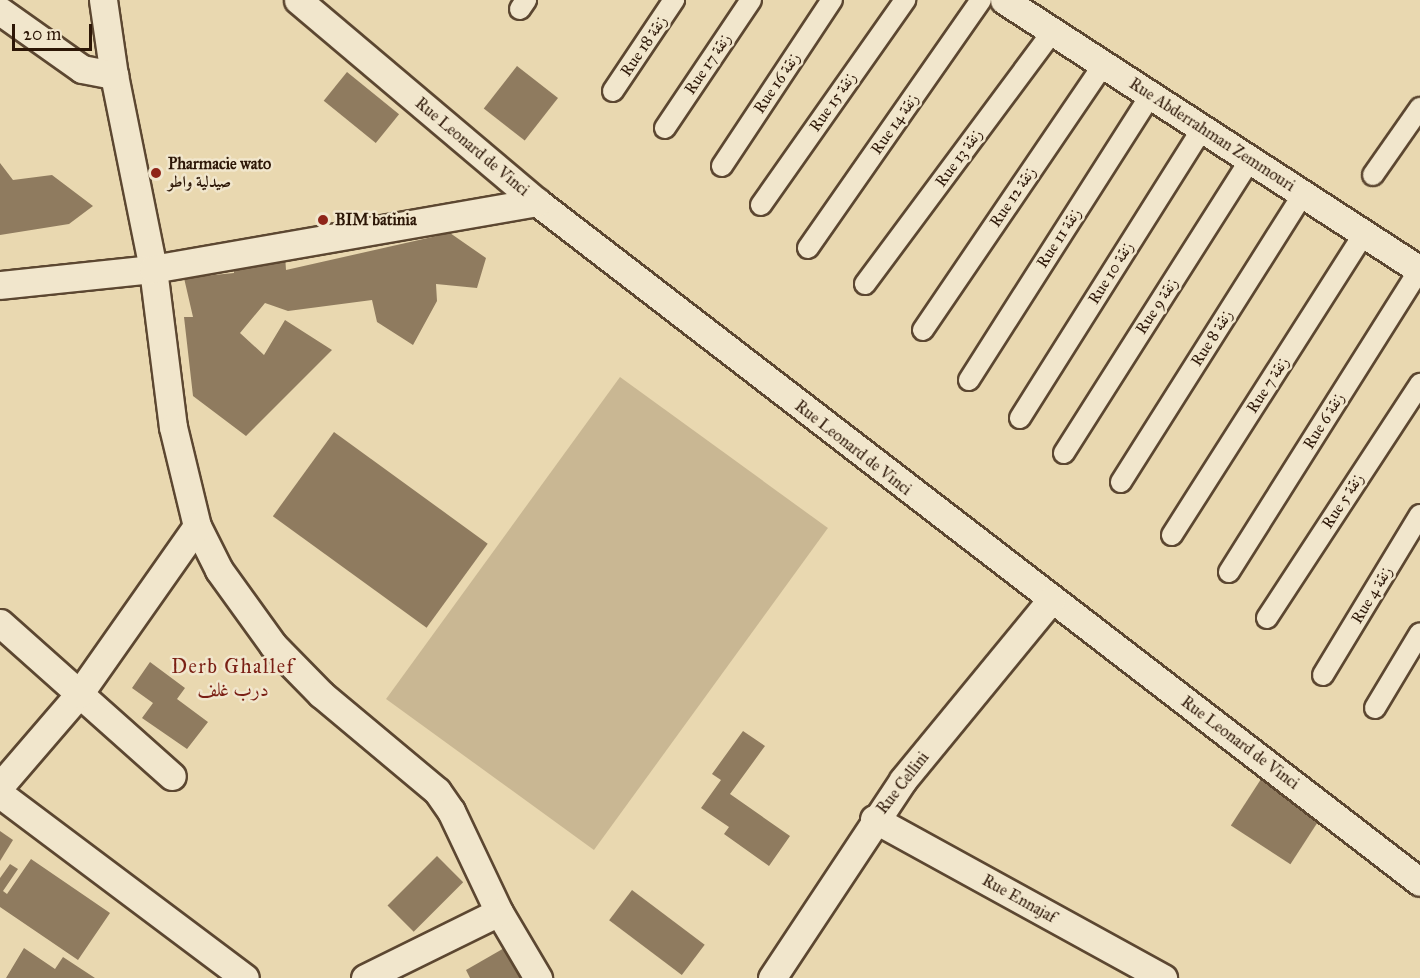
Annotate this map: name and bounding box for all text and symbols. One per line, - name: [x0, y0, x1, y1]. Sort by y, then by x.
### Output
- scale bar: [15, 12, 94, 50]
- street label: Rue 18 زنقة: [617, 12, 671, 80]
- text: 20 m: [23, 23, 61, 45]
- street label: Rue 17 زنقة: [681, 30, 735, 98]
- street label: Rue 16 زنقة: [750, 49, 804, 117]
- street label: Rue 15 زنقة: [806, 68, 860, 136]
- street label: Rue Abderrahman Zemmouri: [1126, 74, 1298, 196]
- street label: Rue 14 زنقة: [867, 90, 923, 158]
- street label: Rue Leonard de Vinci: [411, 94, 533, 200]
- street label: Rue 13 زنقة: [931, 125, 987, 191]
- place label: Pharmacie wato صيدلية واطو: [168, 154, 271, 192]
- street label: Rue 12 زنقة: [986, 163, 1040, 231]
- marker: Pharmacie wato صيدلية واطو: [149, 166, 163, 180]
- street label: Rue 11 زنقة: [1033, 205, 1085, 271]
- place label: BIM batinia: [335, 210, 417, 230]
- marker: BIM batinia: [316, 213, 330, 227]
- street label: Rue 10 زنقة: [1084, 238, 1138, 308]
- street label: Rue 9 زنقة: [1132, 274, 1182, 338]
- street label: Rue 8 زنقة: [1187, 306, 1237, 370]
- street label: Rue 7 زنقة: [1243, 353, 1293, 417]
- street label: Rue 6 زنقة: [1299, 389, 1349, 453]
- street label: Rue Leonard de Vinci: [791, 397, 915, 499]
- street label: Rue 5 زنقة: [1318, 470, 1368, 532]
- street label: Rue 4 زنقة: [1347, 563, 1397, 627]
- district label: Derb Ghallef درب غلف: [171, 655, 295, 702]
- street label: Rue Leonard de Vinci: [1177, 692, 1303, 794]
- street label: Rue Cellini: [873, 748, 933, 818]
- street label: Rue Ennajaf: [979, 871, 1059, 927]

